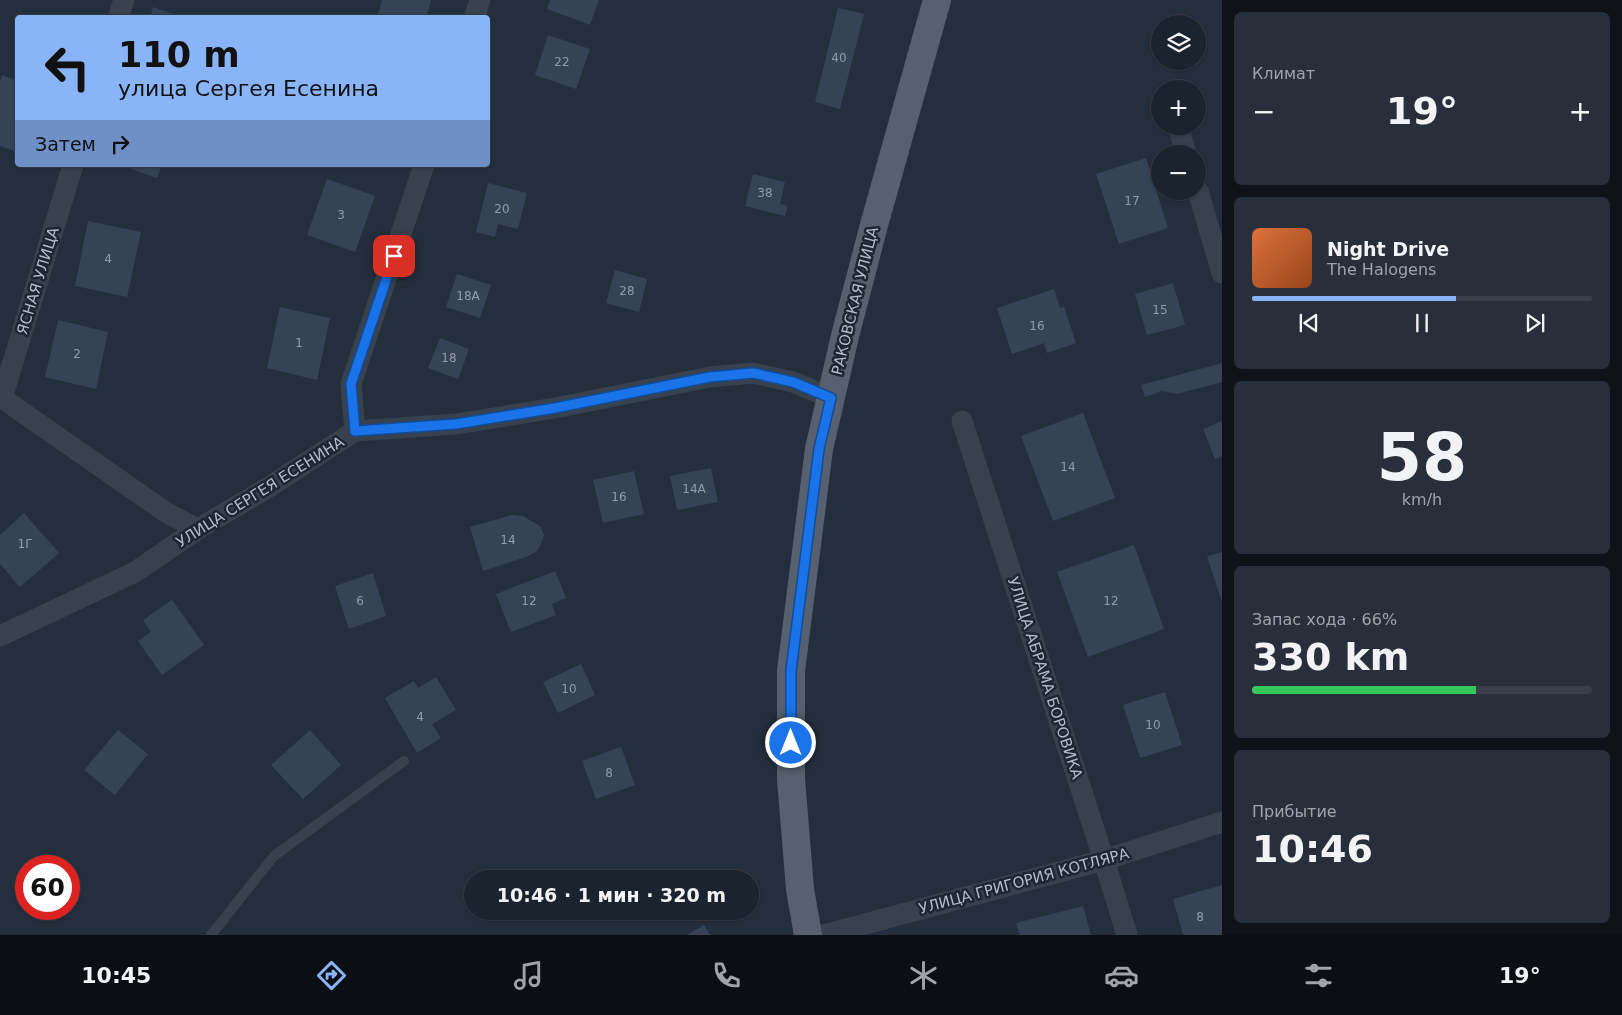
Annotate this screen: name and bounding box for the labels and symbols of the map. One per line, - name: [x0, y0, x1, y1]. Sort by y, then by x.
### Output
- house number: 40: [831, 51, 847, 65]
- house number: 22: [554, 55, 570, 69]
- house number: 38: [757, 186, 773, 200]
- house number: 17: [1124, 194, 1140, 208]
- house number: 20: [494, 202, 510, 216]
- house number: 3: [337, 208, 345, 222]
- street label: РАКОВСКАЯ УЛИЦА: [828, 224, 882, 377]
- street label: ЯСНАЯ УЛИЦА: [13, 225, 63, 337]
- pin: [373, 235, 415, 277]
- house number: 4: [104, 252, 112, 266]
- house number: 28: [619, 284, 635, 298]
- house number: 18А: [456, 289, 481, 303]
- house number: 15: [1152, 303, 1168, 317]
- house number: 16: [1029, 319, 1045, 333]
- house number: 1: [295, 336, 303, 350]
- house number: 2: [73, 347, 81, 361]
- house number: 18: [441, 351, 457, 365]
- street label: УЛИЦА СЕРГЕЯ ЕСЕНИНА: [173, 432, 348, 551]
- house number: 14: [1060, 460, 1076, 474]
- house number: 14А: [682, 482, 707, 496]
- house number: 16: [611, 490, 627, 504]
- house number: 14: [500, 533, 516, 547]
- house number: 1Г: [18, 537, 32, 551]
- street label: УЛИЦА АБРАМА БОРОВИКА: [1004, 575, 1086, 782]
- house number: 6: [356, 594, 364, 608]
- house number: 12: [521, 594, 537, 608]
- house number: 12: [1103, 594, 1119, 608]
- house number: 10: [561, 682, 577, 696]
- house number: 4: [416, 710, 424, 724]
- position arrow: [764, 716, 816, 768]
- house number: 10: [1145, 718, 1161, 732]
- house number: 8: [605, 766, 613, 780]
- street label: УЛИЦА ГРИГОРИЯ КОТЛЯРА: [917, 844, 1132, 918]
- speed limit sign: 60: [15, 855, 80, 920]
- house number: 8: [1196, 910, 1204, 924]

